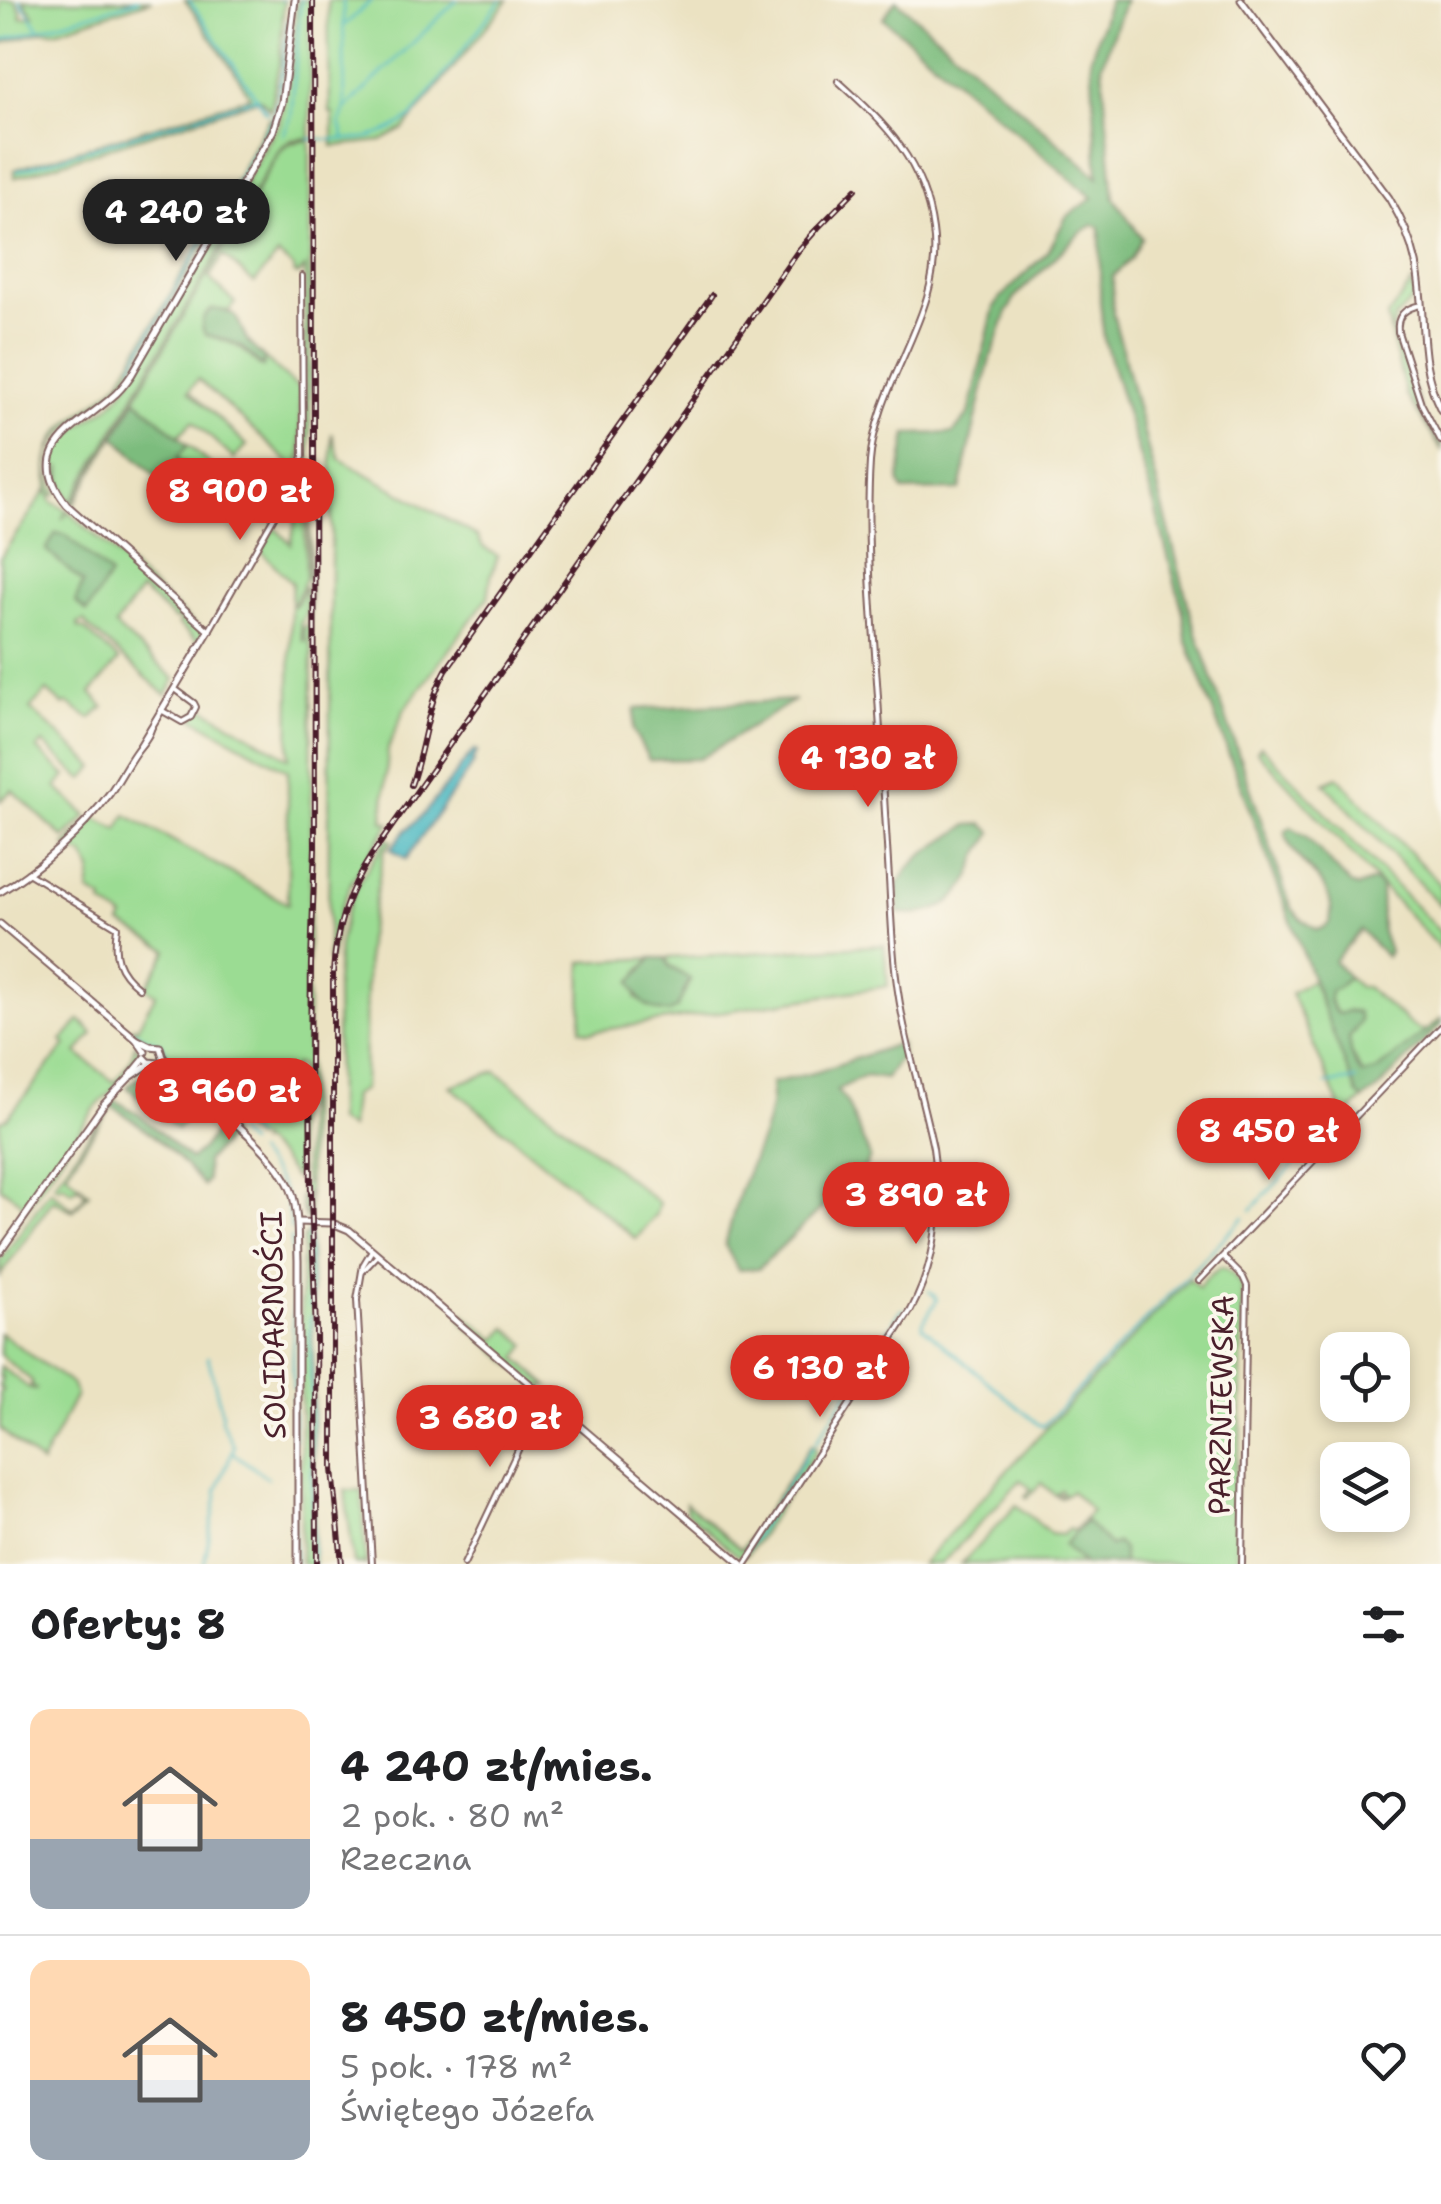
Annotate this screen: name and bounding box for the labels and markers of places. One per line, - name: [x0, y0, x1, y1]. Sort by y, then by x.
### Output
- pin: 4 240 zł: [73, 179, 279, 264]
- pin: 8 900 zł: [137, 458, 343, 543]
- pin: 4 130 zł: [765, 725, 971, 810]
- pin: 3 960 zł: [126, 1058, 332, 1143]
- pin: 8 450 zł: [1166, 1098, 1372, 1183]
- pin: 3 890 zł: [813, 1162, 1019, 1247]
- pin: 6 130 zł: [717, 1335, 923, 1420]
- pin: 3 680 zł: [387, 1385, 593, 1470]

